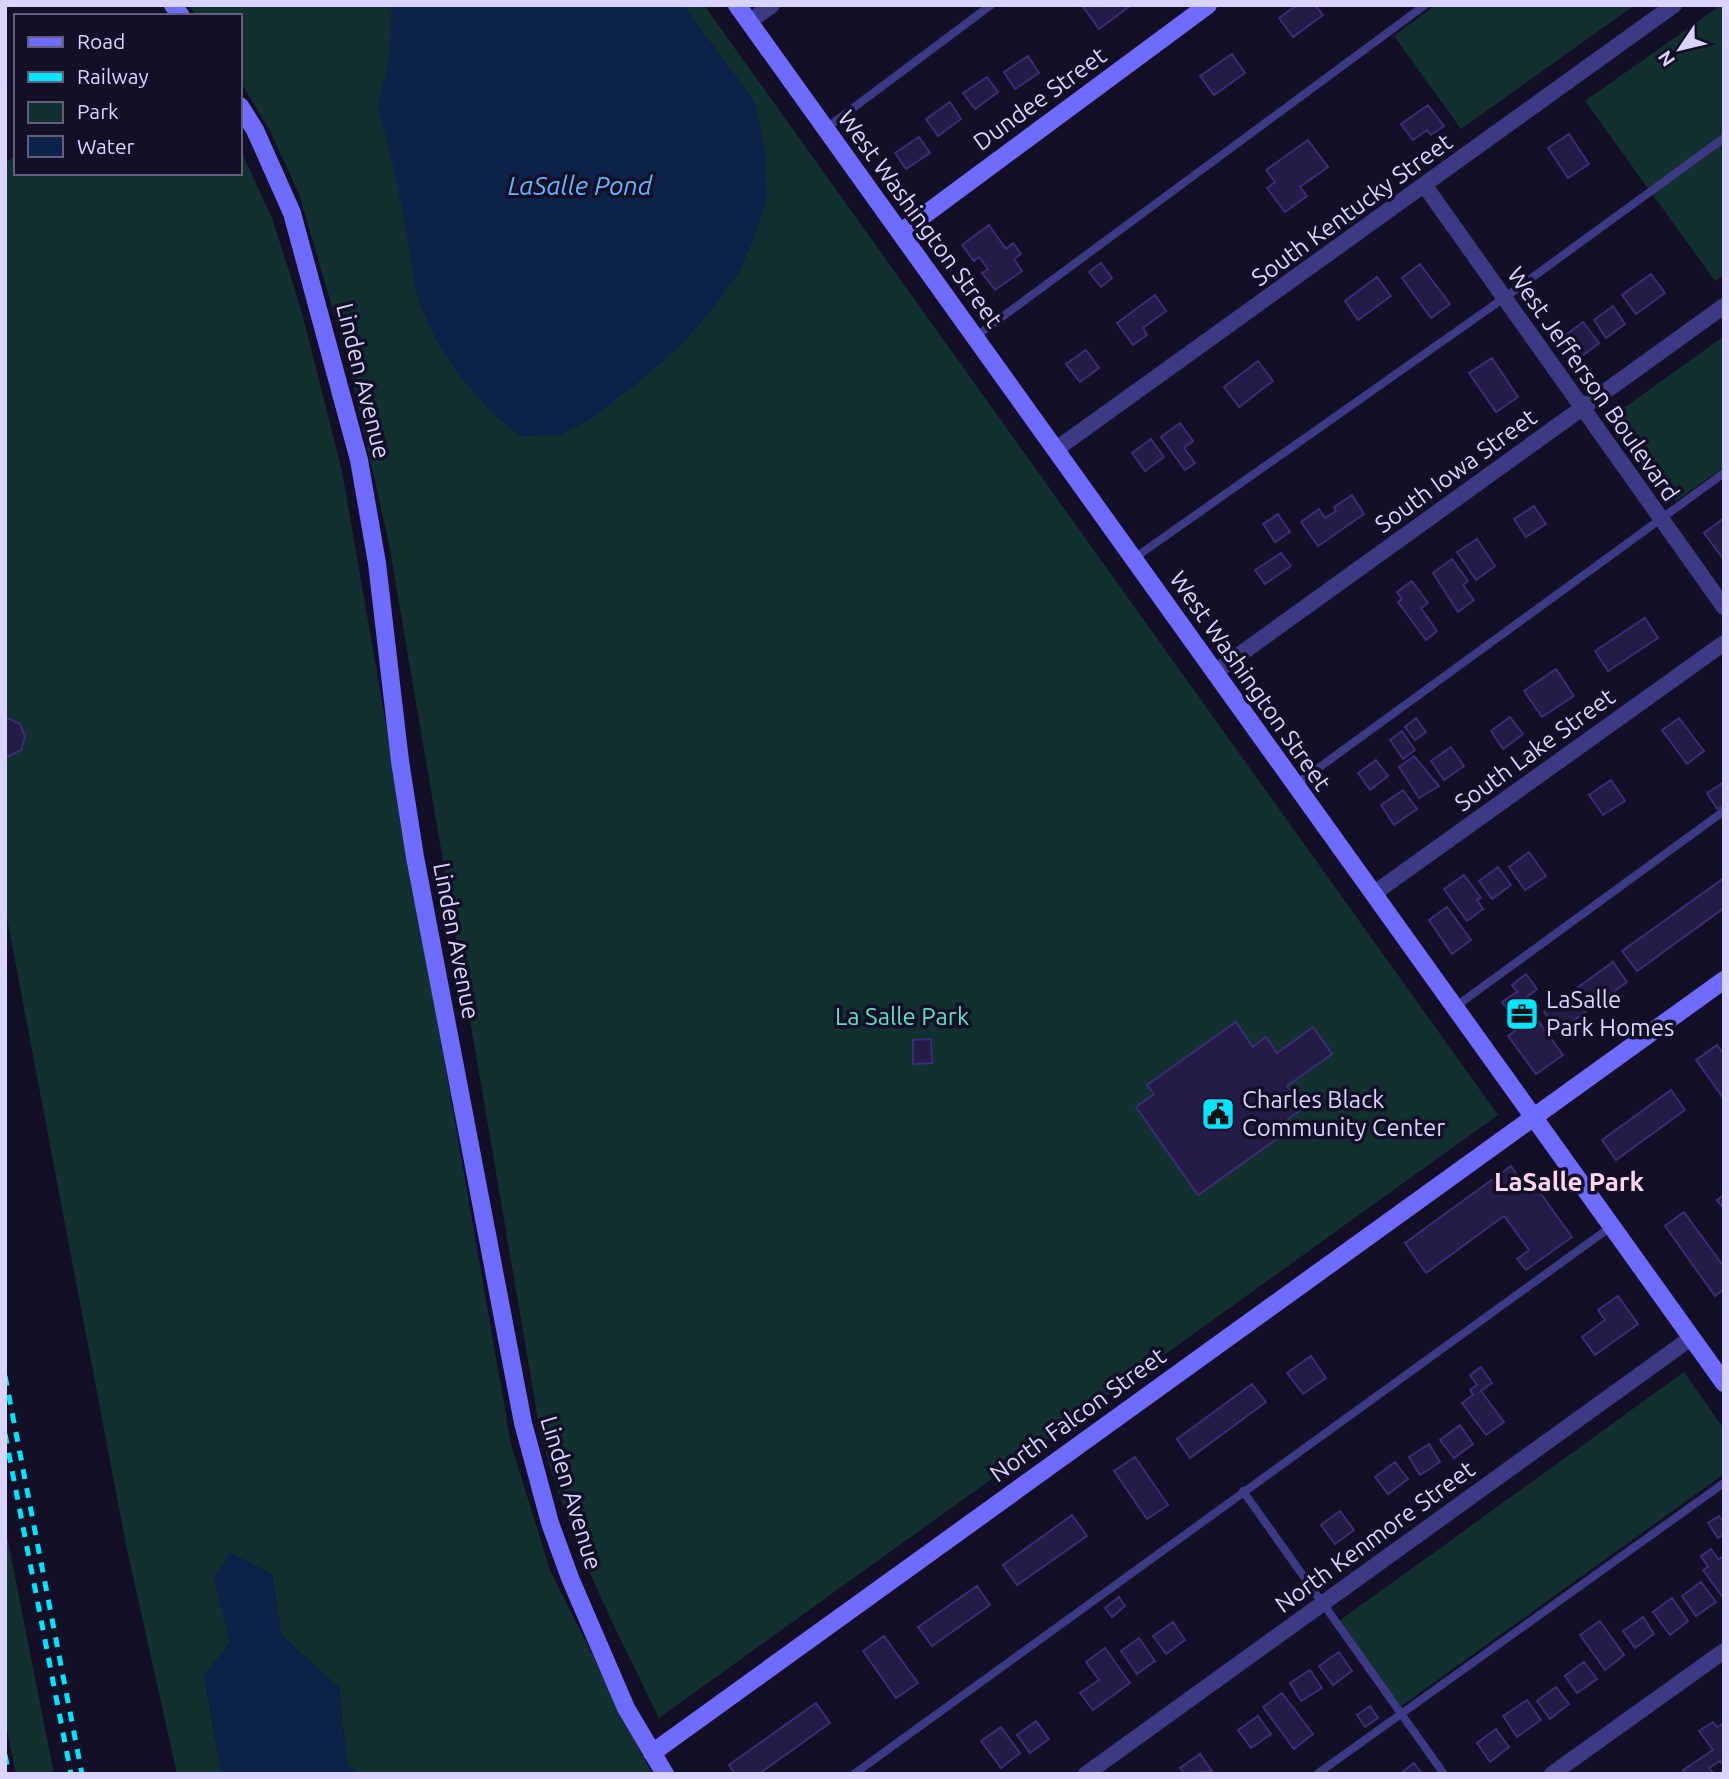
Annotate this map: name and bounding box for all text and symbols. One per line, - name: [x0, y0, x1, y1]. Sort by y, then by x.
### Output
- legend: [14, 14, 242, 175]
- north arrow: [1645, 14, 1715, 84]
- text: Road: [77, 29, 125, 53]
- street label: Dundee Street: [968, 41, 1112, 156]
- text: N: [1653, 47, 1679, 71]
- text: Railway: [77, 64, 149, 88]
- text: Park: [77, 99, 119, 123]
- street label: West Washington Street: [833, 105, 1009, 333]
- street label: South Kentucky Street: [1246, 128, 1457, 291]
- text: Water: [77, 134, 135, 158]
- water label: LaSalle Pond: [508, 171, 654, 200]
- street label: West Jefferson Boulevard: [1502, 262, 1685, 506]
- street label: Linden Avenue: [331, 300, 396, 461]
- street label: South Iowa Street: [1370, 403, 1542, 538]
- street label: West Washington Street: [1164, 566, 1337, 796]
- street label: South Lake Street: [1450, 682, 1620, 817]
- street label: Linden Avenue: [428, 860, 485, 1022]
- place label: LaSalle Park Homes: [1546, 986, 1674, 1041]
- office icon: LaSalle Park Homes: [1503, 995, 1541, 1033]
- park label: La Salle Park: [835, 1003, 969, 1030]
- place label: Charles Black Community Center: [1242, 1086, 1445, 1141]
- public building icon: Charles Black Community Center: [1199, 1095, 1237, 1133]
- district label: LaSalle Park: [1494, 1167, 1644, 1196]
- street label: North Falcon Street: [985, 1341, 1171, 1487]
- street label: Linden Avenue: [535, 1413, 608, 1573]
- street label: North Kenmore Street: [1270, 1455, 1480, 1618]

